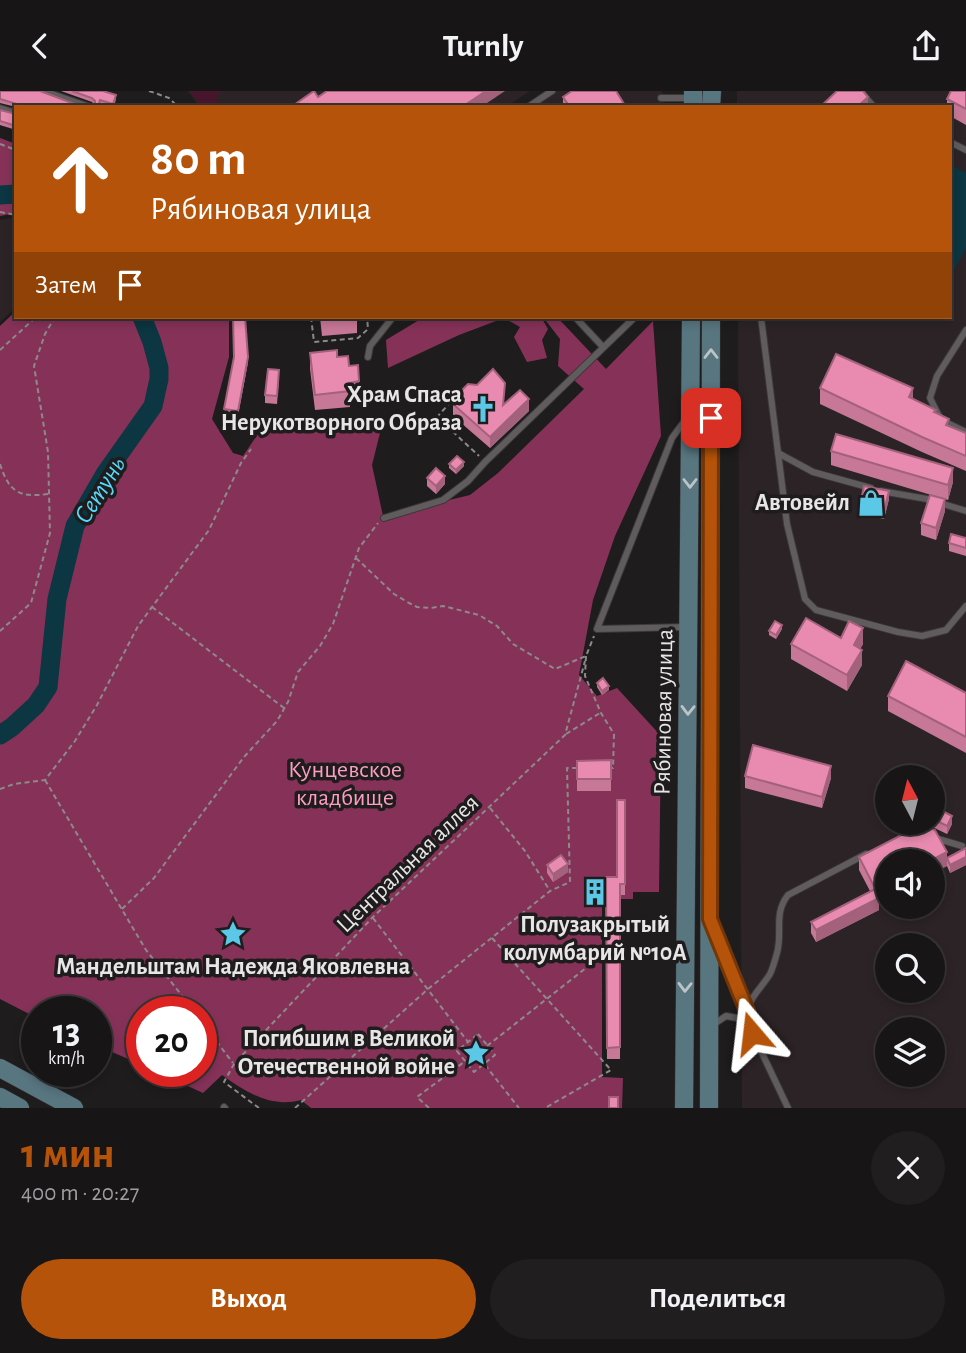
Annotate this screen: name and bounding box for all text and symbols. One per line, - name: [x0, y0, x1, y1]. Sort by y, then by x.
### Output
- icon: back: [21, 27, 59, 65]
- icon: share: [907, 27, 945, 65]
- text: Turnly: [442, 30, 524, 62]
- icon: ahead: [35, 133, 126, 224]
- text: 80 m: [150, 135, 247, 184]
- text: Рябиновая улица: [150, 193, 371, 225]
- icon: arrive: [111, 266, 149, 304]
- text: Затем: [35, 272, 97, 298]
- one-way arrow: [703, 348, 719, 359]
- place label: Храм Спаса Нерукотворного Образа: [221, 383, 462, 435]
- pin: [681, 388, 741, 448]
- church icon: Храм Спаса Нерукотворного Образа: [468, 394, 498, 424]
- icon: arrive: [692, 399, 730, 437]
- water label: Сетунь: [69, 452, 131, 528]
- one-way arrow: [682, 478, 698, 489]
- shop icon: Автовейл: [856, 488, 886, 518]
- place label: Автовейл: [755, 491, 850, 515]
- street label: Рябиновая улица: [651, 629, 677, 795]
- one-way arrow: [680, 706, 696, 716]
- park label: Кунцевское кладбище: [288, 758, 402, 810]
- north arrow: [875, 765, 945, 835]
- map controls: [875, 765, 945, 1087]
- street label: Центральная аллея: [332, 790, 484, 938]
- button: sound: [875, 849, 945, 919]
- building icon: Полузакрытый колумбарий №10А: [580, 877, 610, 907]
- place label: Полузакрытый колумбарий №10А: [503, 913, 687, 965]
- place icon: Мандельштам Надежда Яковлевна: [218, 919, 248, 949]
- button: search: [875, 933, 945, 1003]
- place label: Мандельштам Надежда Яковлевна: [56, 955, 410, 979]
- one-way arrow: [677, 982, 693, 993]
- speed limit sign: 20: [126, 996, 217, 1087]
- position arrow: [715, 996, 789, 1070]
- text: 13: [53, 1015, 80, 1050]
- button: layers: [875, 1017, 945, 1087]
- place label: Погибшим в Великой Отечественной войне: [238, 1027, 455, 1079]
- place icon: Погибшим в Великой Отечественной войне: [461, 1038, 491, 1068]
- text: km/h: [48, 1050, 85, 1068]
- button: close: [871, 1131, 945, 1205]
- text: 1 мин: [21, 1133, 115, 1175]
- text: 400 m · 20:27: [21, 1182, 139, 1205]
- button: Выход: [21, 1259, 476, 1339]
- button: Поделиться: [490, 1259, 945, 1339]

